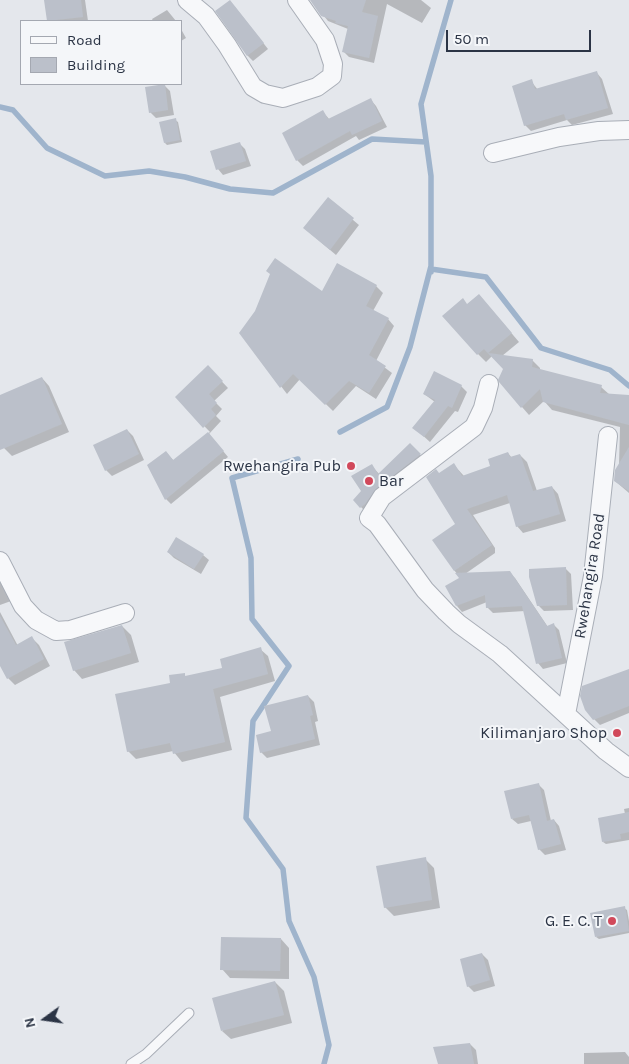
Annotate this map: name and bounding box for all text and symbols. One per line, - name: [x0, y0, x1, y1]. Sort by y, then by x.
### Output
- legend: [20, 20, 182, 85]
- scale bar: [449, 20, 594, 52]
- text: 50 m: [454, 30, 489, 48]
- text: Road: [67, 31, 102, 49]
- text: Building: [67, 56, 125, 74]
- place label: Rwehangira Pub: [223, 456, 341, 476]
- marker: Rwehangira Pub: [345, 460, 357, 472]
- place label: Bar: [379, 471, 404, 491]
- marker: Bar: [363, 475, 375, 487]
- street label: Rwehangira Road: [571, 512, 609, 640]
- place label: Kilimanjaro Shop: [480, 723, 607, 743]
- marker: Kilimanjaro Shop: [611, 727, 623, 739]
- place label: G. E. C. T: [545, 911, 602, 931]
- marker: G. E. C. T: [606, 915, 618, 927]
- north arrow: [20, 994, 70, 1044]
- text: N: [20, 1016, 39, 1030]

